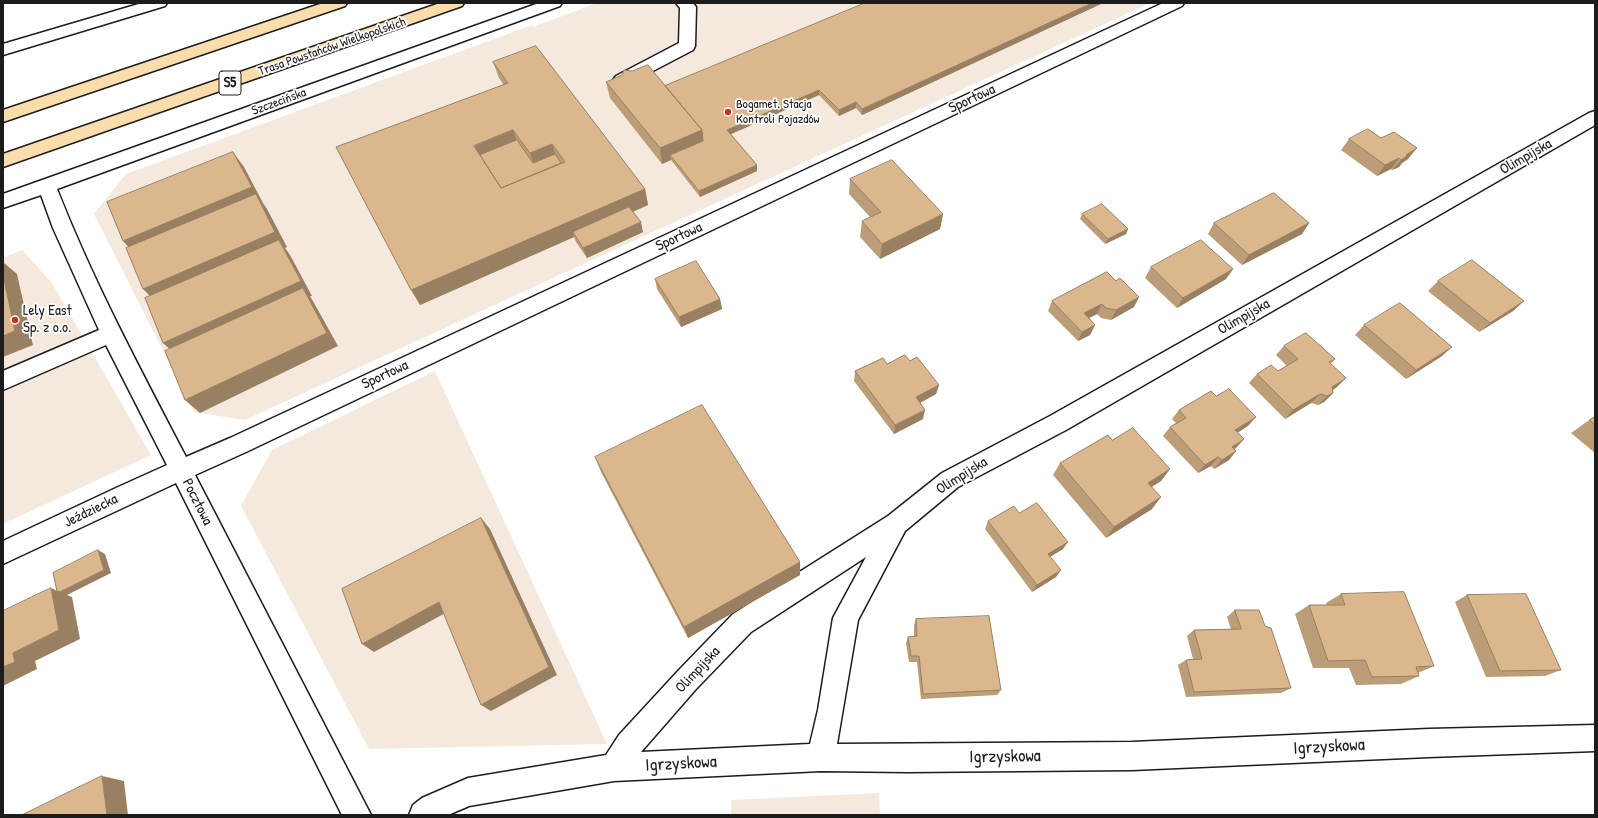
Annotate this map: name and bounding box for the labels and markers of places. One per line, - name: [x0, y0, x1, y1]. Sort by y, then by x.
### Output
- place label: Bogamet. Stacja Kontroli Pojazdów: [736, 97, 820, 128]
- marker: Bogamet. Stacja Kontroli Pojazdów: [723, 107, 733, 117]
- place label: Lely East Sp. z o.o.: [23, 302, 72, 337]
- marker: Lely East Sp. z o.o.: [10, 315, 20, 325]

